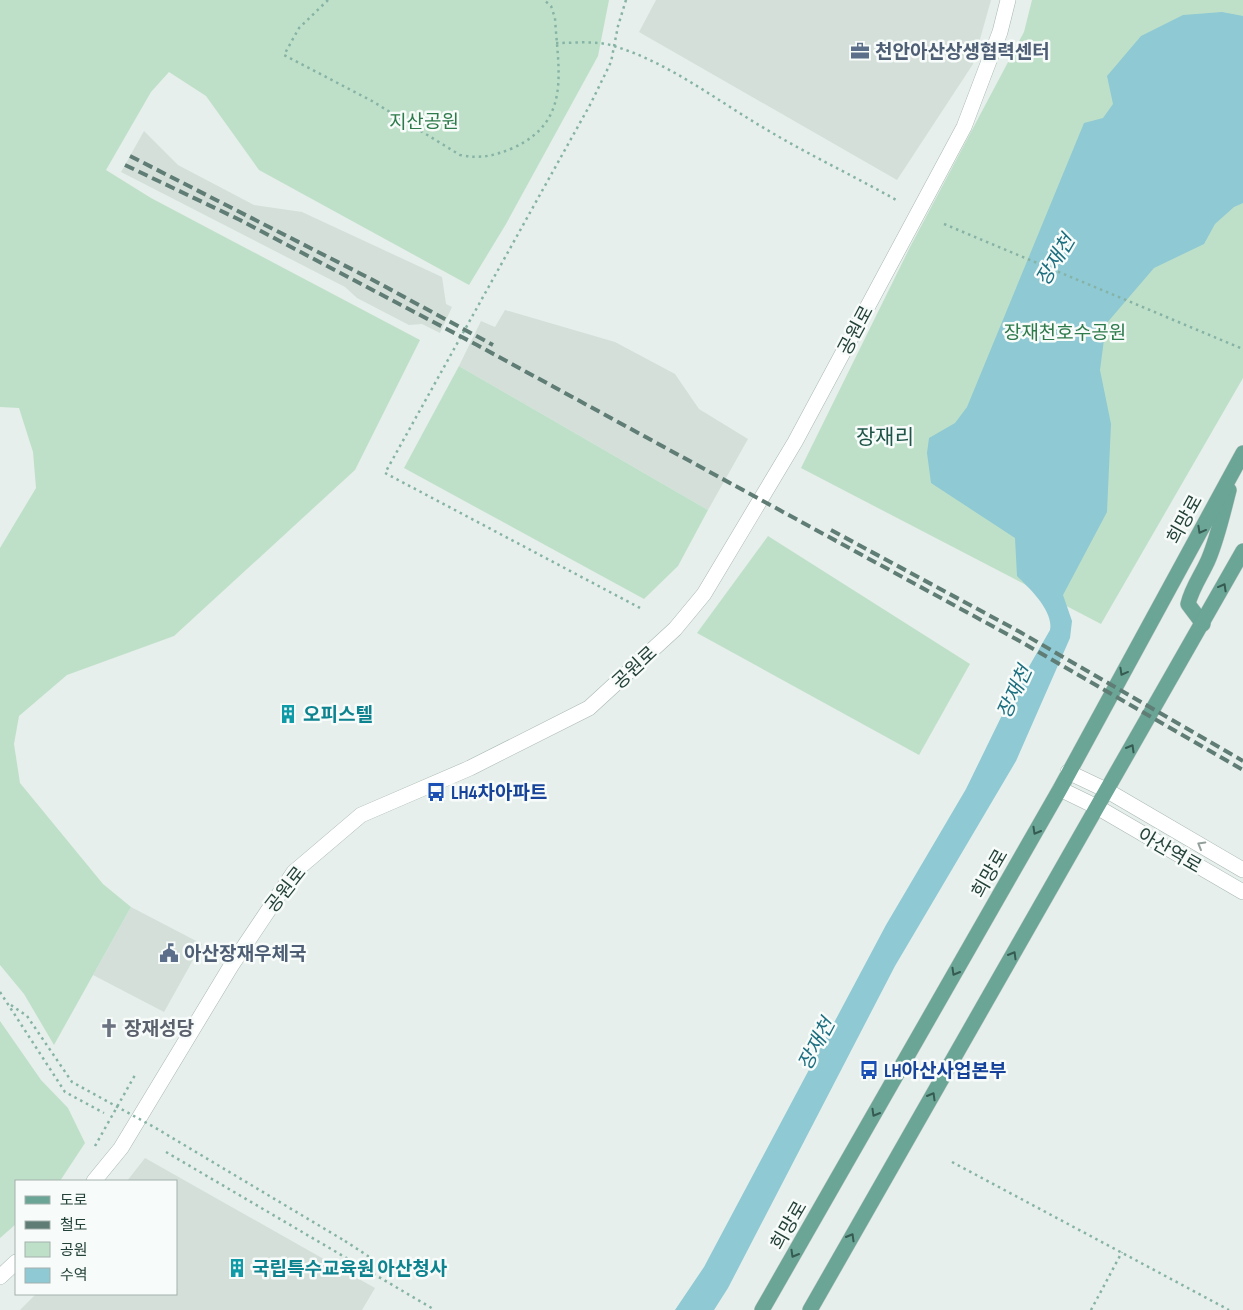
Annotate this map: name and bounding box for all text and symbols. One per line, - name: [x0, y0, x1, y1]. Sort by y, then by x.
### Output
- office icon: 천안아산상생협력센터: [849, 40, 871, 62]
- place label: 천안아산상생협력센터: [875, 41, 1050, 64]
- park label: 지산공원: [389, 111, 459, 134]
- water label: 장재천: [1031, 228, 1082, 290]
- street label: 공원로: [834, 302, 879, 359]
- park label: 장재천호수공원: [1004, 322, 1126, 345]
- district label: 장재리: [856, 425, 914, 450]
- street label: 희망로: [1163, 491, 1208, 548]
- one-way arrow: [1197, 524, 1207, 533]
- one-way arrow: [1217, 584, 1227, 593]
- street label: 공원로: [608, 642, 662, 694]
- water label: 장재천: [992, 660, 1039, 723]
- one-way arrow: [1119, 667, 1129, 676]
- building icon: 오피스텔: [277, 703, 299, 725]
- place label: 오피스텔: [303, 704, 373, 727]
- one-way arrow: [1124, 744, 1134, 753]
- bus stop icon: LH4차아파트: [425, 781, 447, 803]
- place label: LH4차아파트: [451, 782, 547, 805]
- street label: 아산역로: [1133, 824, 1205, 879]
- one-way arrow: [1032, 825, 1042, 834]
- one-way arrow: [1197, 842, 1206, 852]
- street label: 희망로: [967, 845, 1013, 902]
- street label: 공원로: [261, 862, 311, 918]
- public building icon: 아산장재우체국: [158, 942, 180, 964]
- place label: 아산장재우체국: [184, 943, 306, 966]
- one-way arrow: [1006, 952, 1016, 961]
- one-way arrow: [952, 967, 962, 976]
- water label: 장재천: [793, 1012, 842, 1074]
- church icon: 장재성당: [98, 1017, 120, 1039]
- place label: 장재성당: [124, 1018, 194, 1041]
- bus stop icon: LH아산사업본부: [858, 1059, 880, 1081]
- place label: LH아산사업본부: [884, 1060, 1006, 1083]
- one-way arrow: [926, 1093, 936, 1102]
- one-way arrow: [871, 1108, 881, 1117]
- legend: [15, 1180, 178, 1295]
- text: 도로: [60, 1191, 88, 1210]
- street label: 희망로: [766, 1197, 812, 1254]
- text: 철도: [60, 1216, 88, 1235]
- one-way arrow: [845, 1234, 855, 1243]
- text: 공원: [60, 1241, 88, 1260]
- one-way arrow: [790, 1249, 800, 1258]
- building icon: 국립특수교육원 아산청사: [226, 1257, 248, 1279]
- place label: 국립특수교육원 아산청사: [252, 1258, 448, 1281]
- text: 수역: [60, 1266, 88, 1285]

